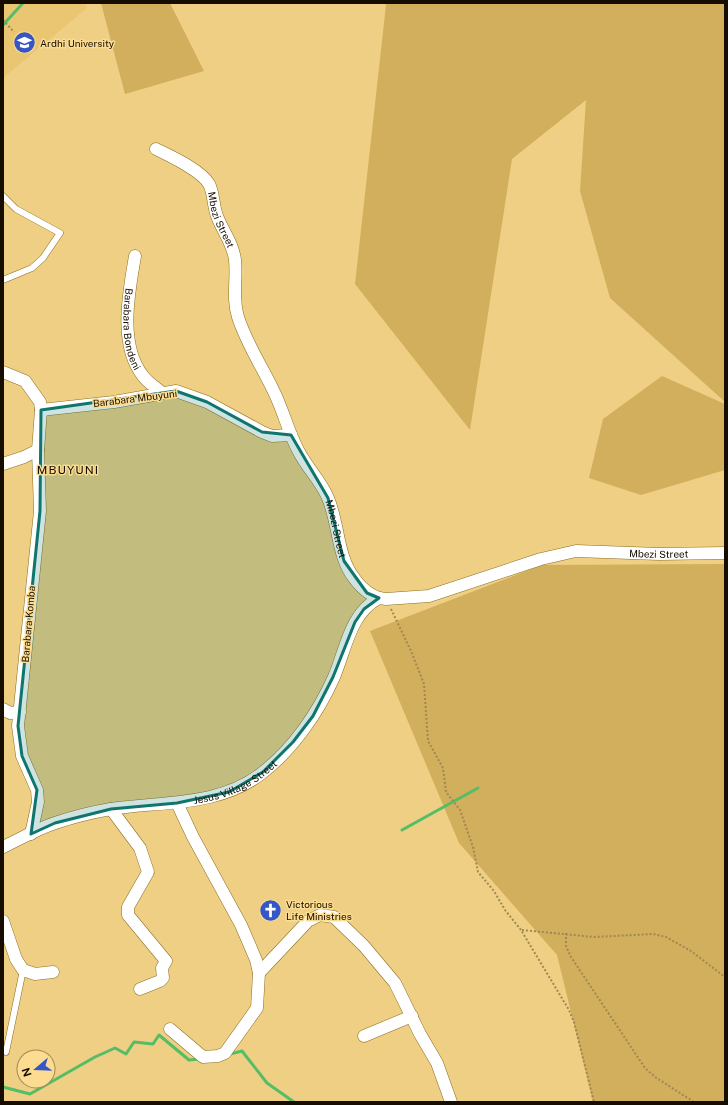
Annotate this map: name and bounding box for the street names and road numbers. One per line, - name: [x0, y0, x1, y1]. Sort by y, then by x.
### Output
- street label: Mbezi Street: [206, 190, 237, 249]
- street label: Barabara Bondeni: [121, 287, 144, 372]
- street label: Barabara Mbuyuni: [92, 387, 178, 409]
- street label: Mbezi Street: [323, 498, 349, 559]
- street label: Mbezi Street: [629, 547, 689, 560]
- street label: Barabara Komba: [19, 585, 37, 663]
- street label: Jesus Village Street: [193, 757, 279, 806]

